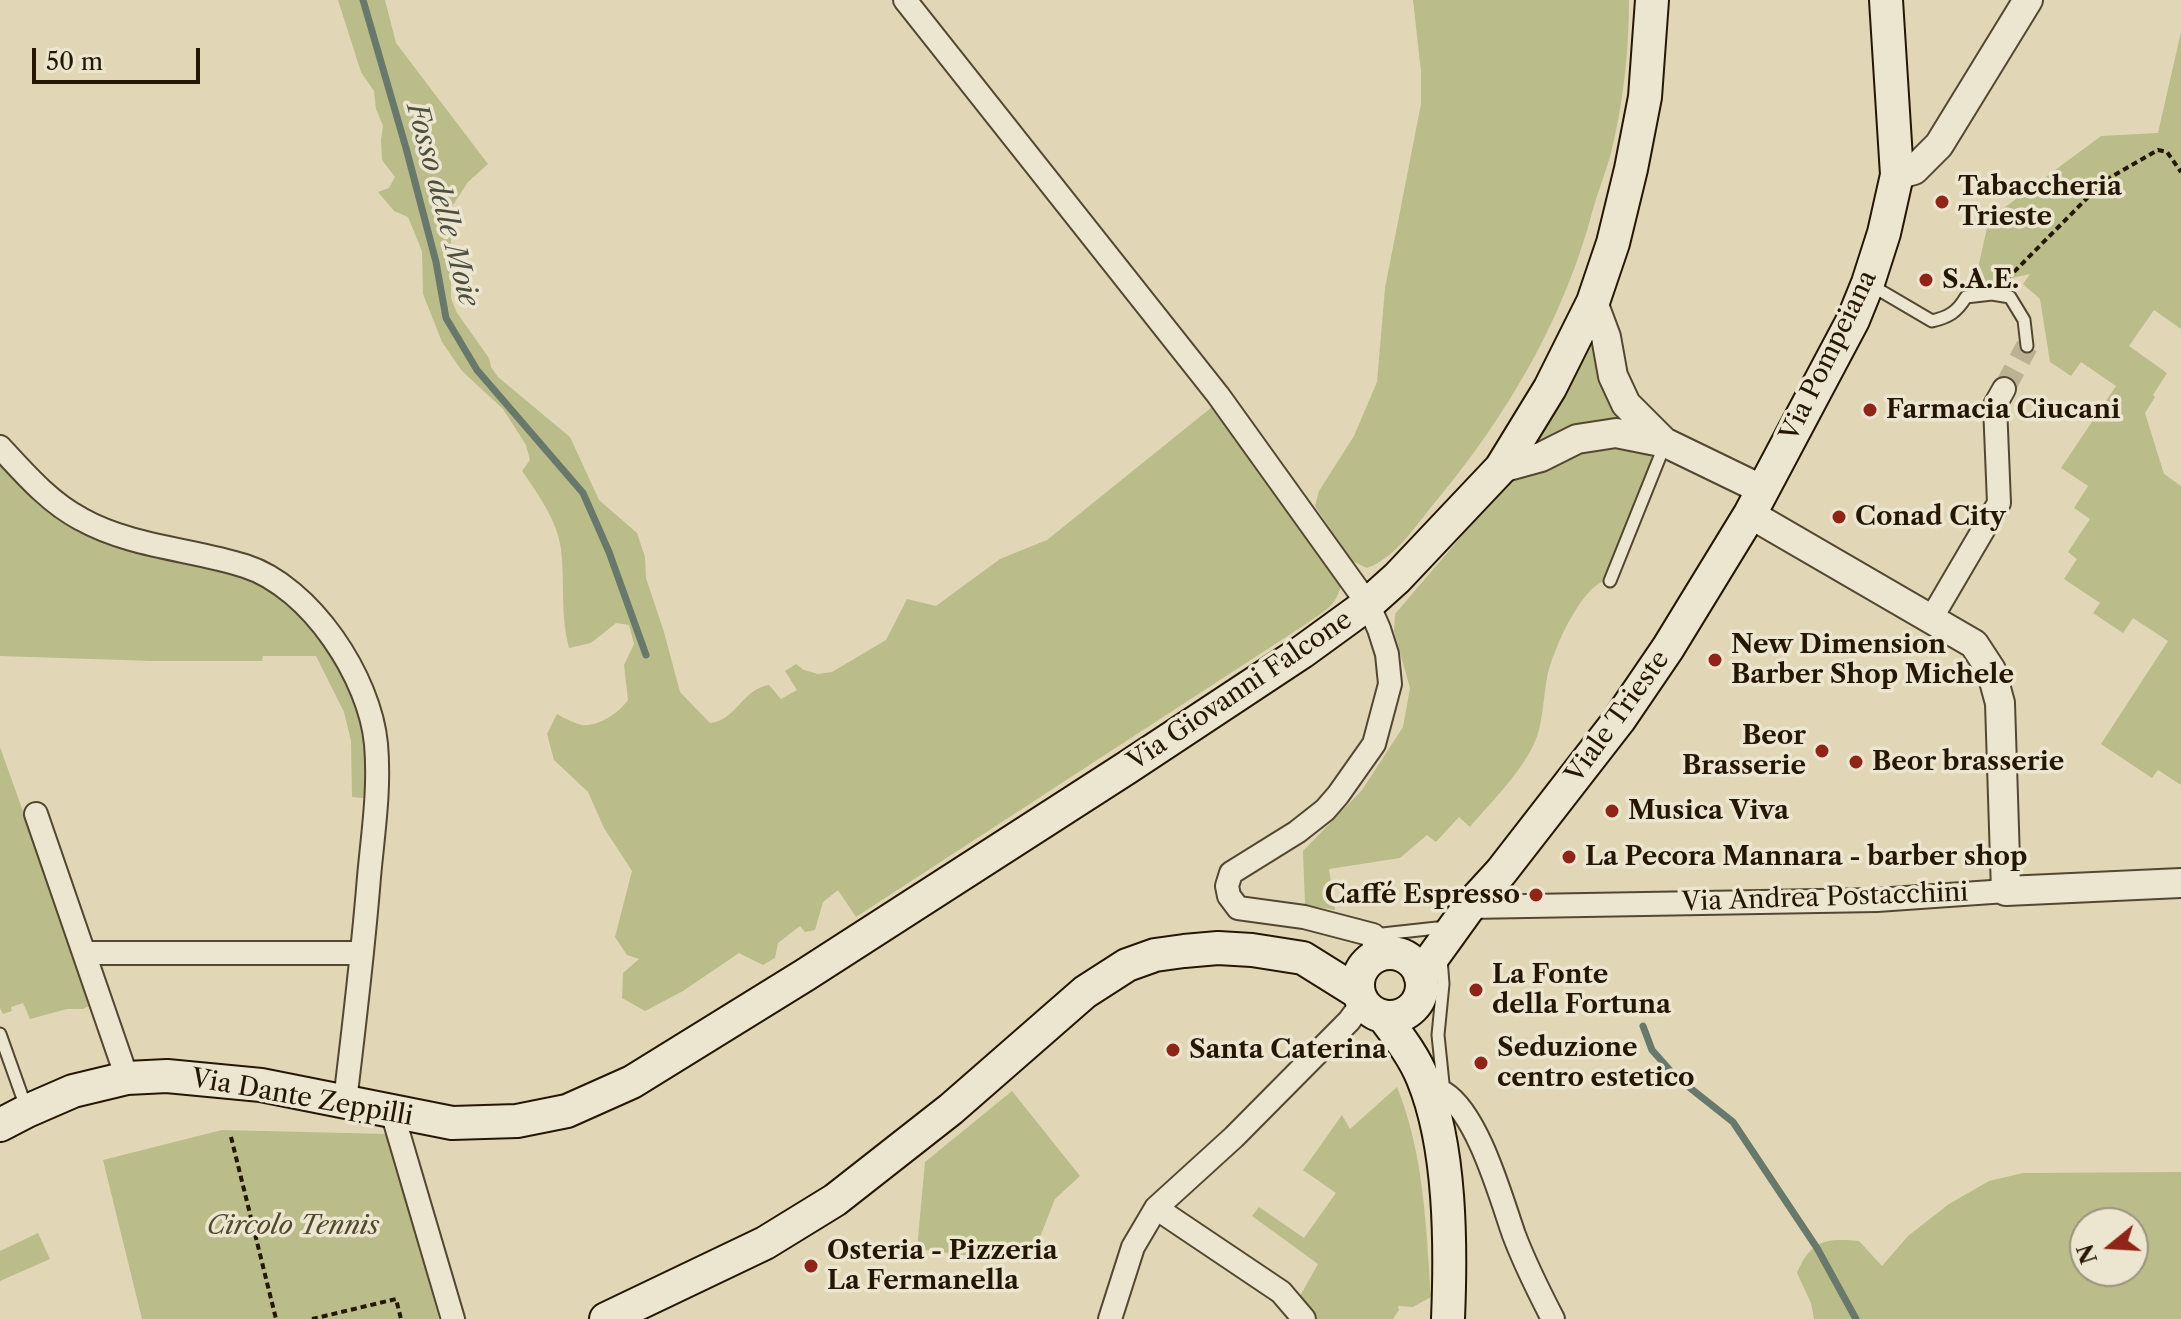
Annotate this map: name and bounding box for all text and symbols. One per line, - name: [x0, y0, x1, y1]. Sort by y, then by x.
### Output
- scale bar: [36, 32, 204, 82]
- text: 50 m: [46, 47, 103, 76]
- water label: Fosso delle Moie: [399, 100, 485, 310]
- place label: Tabaccheria Trieste: [1958, 171, 2122, 232]
- marker: Tabaccheria Trieste: [1933, 193, 1951, 211]
- place label: S.A.E.: [1942, 264, 2019, 296]
- street label: Via Pompeiana: [1774, 265, 1884, 447]
- marker: S.A.E.: [1917, 271, 1935, 289]
- place label: Farmacia Ciucani: [1886, 394, 2120, 426]
- marker: Farmacia Ciucani: [1861, 401, 1879, 419]
- place label: Conad City: [1855, 501, 2006, 533]
- marker: Conad City: [1830, 508, 1848, 526]
- street label: Via Giovanni Falcone: [1122, 604, 1358, 778]
- place label: New Dimension Barber Shop Michele: [1731, 629, 2014, 690]
- street label: Viale Trieste: [1560, 645, 1676, 789]
- marker: New Dimension Barber Shop Michele: [1706, 651, 1724, 669]
- place label: Beor Brasserie: [1682, 720, 1806, 782]
- marker: Beor Brasserie: [1813, 742, 1831, 760]
- place label: Beor brasserie: [1872, 746, 2064, 778]
- marker: Beor brasserie: [1847, 753, 1865, 771]
- place label: Musica Viva: [1628, 795, 1789, 827]
- marker: Musica Viva: [1603, 802, 1621, 820]
- place label: La Pecora Mannara - barber shop: [1585, 841, 2028, 873]
- marker: La Pecora Mannara - barber shop: [1560, 848, 1578, 866]
- street label: Via Andrea Postacchini: [1681, 877, 1969, 919]
- place label: Caffé Espresso: [1325, 879, 1520, 911]
- marker: Caffé Espresso: [1527, 886, 1545, 904]
- place label: La Fonte della Fortuna: [1492, 959, 1671, 1020]
- marker: La Fonte della Fortuna: [1467, 981, 1485, 999]
- place label: Seduzione centro estetico: [1497, 1032, 1695, 1094]
- place label: Santa Caterina: [1189, 1034, 1387, 1066]
- marker: Santa Caterina: [1164, 1041, 1182, 1059]
- marker: Seduzione centro estetico: [1472, 1054, 1490, 1072]
- street label: Via Dante Zeppilli: [189, 1063, 415, 1133]
- north arrow: [2069, 1207, 2149, 1287]
- park label: Circolo Tennis: [207, 1210, 379, 1242]
- place label: Osteria - Pizzeria La Fermanella: [827, 1235, 1058, 1296]
- text: N: [2072, 1241, 2103, 1267]
- marker: Osteria - Pizzeria La Fermanella: [802, 1257, 820, 1275]

